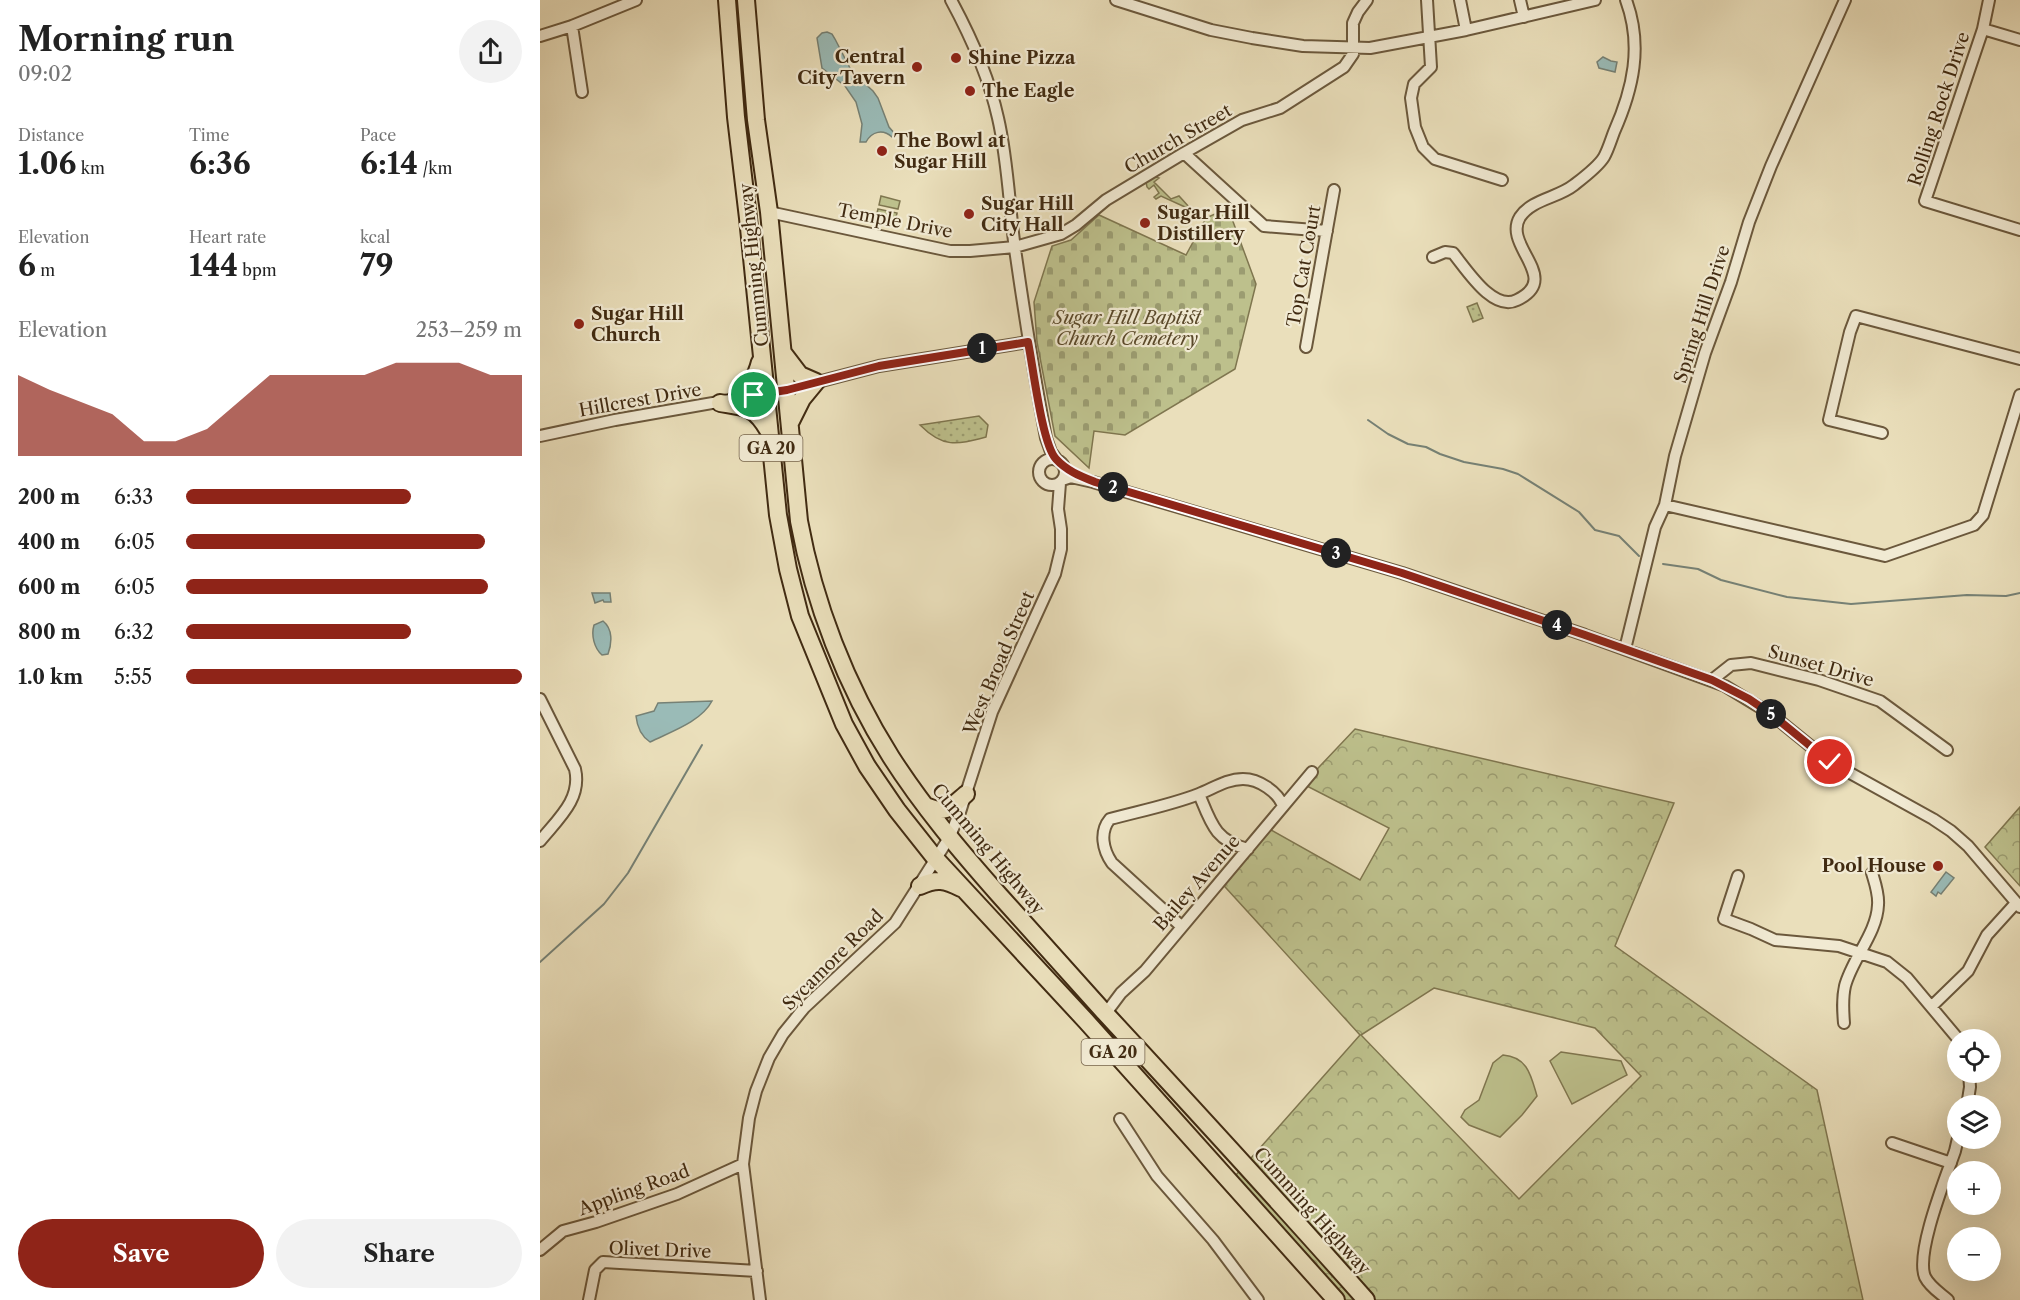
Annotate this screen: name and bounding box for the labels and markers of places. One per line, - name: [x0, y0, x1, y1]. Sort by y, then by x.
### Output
- place label: Central City Tavern: [797, 46, 906, 89]
- place label: Shine Pizza: [968, 47, 1076, 69]
- marker: Shine Pizza: [949, 51, 963, 65]
- marker: Central City Tavern: [910, 60, 924, 74]
- place label: The Eagle: [982, 80, 1075, 102]
- marker: The Eagle: [963, 84, 977, 98]
- place label: The Bowl at Sugar Hill: [894, 130, 1006, 173]
- marker: The Bowl at Sugar Hill: [875, 144, 889, 158]
- place label: Sugar Hill City Hall: [981, 193, 1074, 236]
- place label: Sugar Hill Distillery: [1157, 202, 1250, 245]
- marker: Sugar Hill City Hall: [962, 207, 976, 221]
- marker: Sugar Hill Distillery: [1138, 216, 1152, 230]
- place label: Sugar Hill Church: [591, 303, 684, 346]
- marker: Sugar Hill Church: [572, 317, 586, 331]
- pin: 1: [967, 333, 997, 363]
- pin: [728, 369, 779, 420]
- pin: 2: [1098, 472, 1128, 502]
- pin: 3: [1321, 538, 1351, 568]
- pin: 4: [1542, 610, 1572, 640]
- pin: 5: [1756, 699, 1786, 729]
- pin: [1804, 736, 1855, 787]
- place label: Pool House: [1822, 855, 1926, 877]
- marker: Pool House: [1931, 859, 1945, 873]

